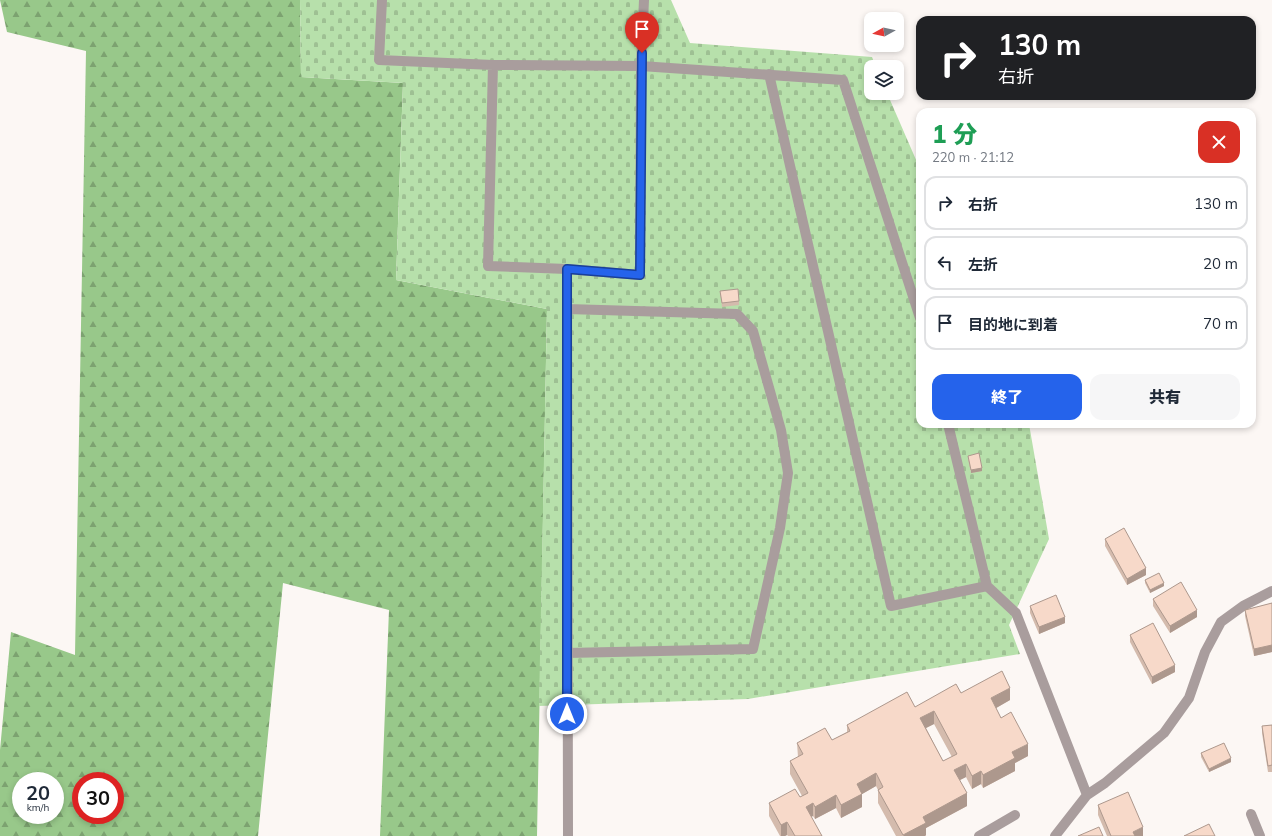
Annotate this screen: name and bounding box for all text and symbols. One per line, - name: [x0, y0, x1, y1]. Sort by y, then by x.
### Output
- pin: [625, 12, 659, 53]
- north arrow: [864, 12, 904, 52]
- map controls: [864, 12, 904, 100]
- icon: arrive: [631, 18, 653, 40]
- text: 130 m: [998, 27, 1081, 62]
- icon: right: [932, 32, 984, 84]
- button: layers: [864, 60, 904, 100]
- text: 右折: [998, 65, 1034, 88]
- text: 1 分: [932, 119, 977, 149]
- button: close: [1198, 121, 1240, 163]
- text: 220 m · 21:12: [932, 149, 1014, 165]
- icon: right: [934, 192, 956, 214]
- text: 130 m: [1194, 194, 1238, 213]
- text: 右折: [968, 195, 998, 214]
- icon: left: [934, 252, 956, 274]
- text: 20 m: [1203, 254, 1238, 273]
- text: 左折: [968, 255, 998, 274]
- icon: arrive: [934, 312, 956, 334]
- text: 70 m: [1203, 314, 1238, 333]
- text: 目的地に到着: [968, 315, 1058, 334]
- button: 終了: [932, 374, 1082, 420]
- button: 共有: [1090, 374, 1240, 420]
- position arrow: [546, 693, 588, 735]
- speed limit sign: 30: [72, 772, 124, 824]
- text: 20: [26, 780, 50, 805]
- text: km/h: [27, 801, 49, 814]

